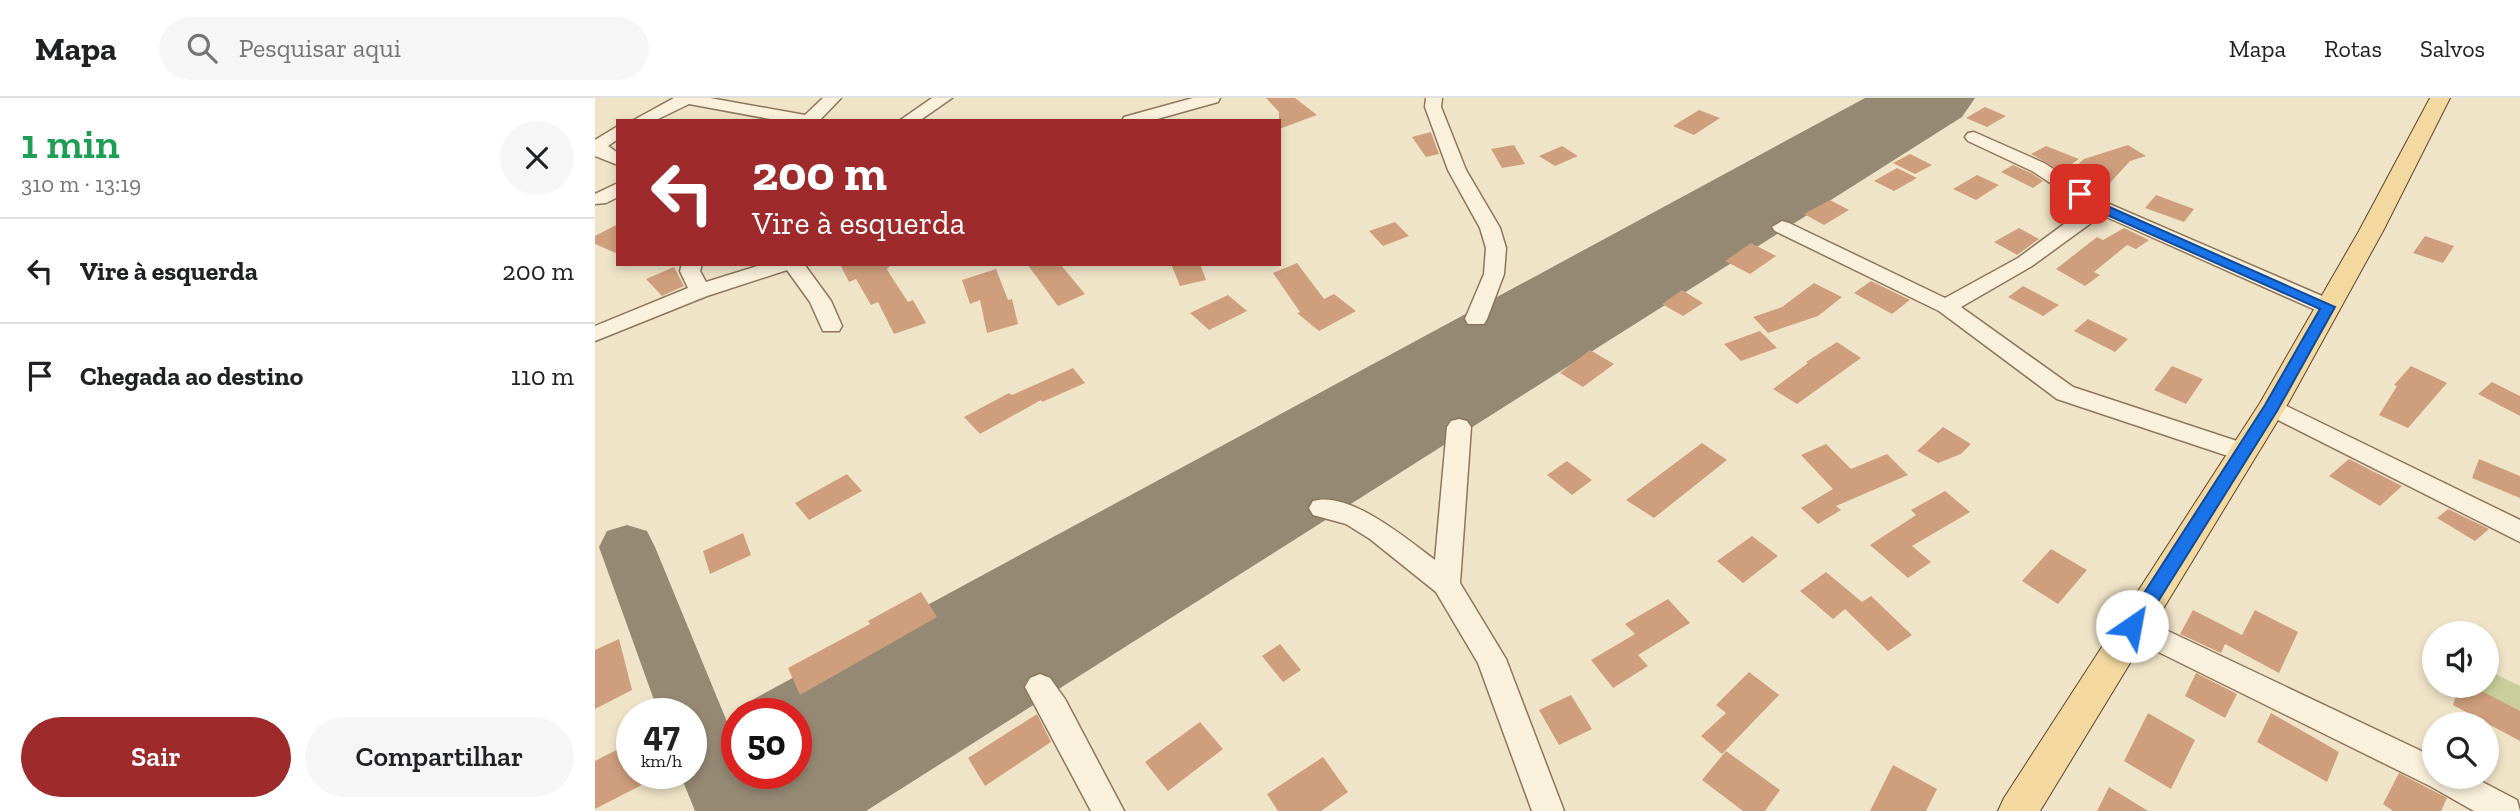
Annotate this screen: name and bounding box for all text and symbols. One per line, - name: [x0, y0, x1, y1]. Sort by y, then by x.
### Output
- search box: [159, 17, 649, 80]
- text: Mapa: [35, 29, 117, 68]
- icon: search: [183, 29, 221, 67]
- text: Pesquisar aqui: [239, 32, 401, 64]
- text: Mapa: [2229, 34, 2286, 63]
- text: Rotas: [2324, 34, 2382, 63]
- text: Salvos: [2420, 34, 2485, 63]
- text: 1 min: [21, 118, 120, 169]
- button: close: [500, 121, 574, 195]
- text: 200 m: [752, 144, 887, 203]
- icon: left: [637, 147, 728, 238]
- pin: [2050, 164, 2110, 224]
- text: 310 m · 13:19: [21, 170, 141, 198]
- icon: arrive: [2061, 175, 2099, 213]
- text: Vire à esquerda: [752, 204, 965, 242]
- icon: left: [21, 252, 59, 290]
- text: Vire à esquerda: [80, 255, 258, 287]
- text: 200 m: [502, 255, 574, 287]
- icon: arrive: [21, 357, 59, 395]
- text: Chegada ao destino: [80, 360, 303, 392]
- text: 110 m: [511, 360, 574, 392]
- position arrow: [2095, 589, 2169, 663]
- map controls: [2422, 621, 2499, 789]
- button: sound: [2422, 621, 2499, 698]
- speed limit sign: 50: [721, 698, 812, 789]
- button: search: [2422, 712, 2499, 789]
- text: 47: [643, 713, 680, 755]
- button: Sair: [21, 717, 291, 797]
- button: Compartilhar: [305, 717, 574, 797]
- text: km/h: [641, 750, 682, 772]

